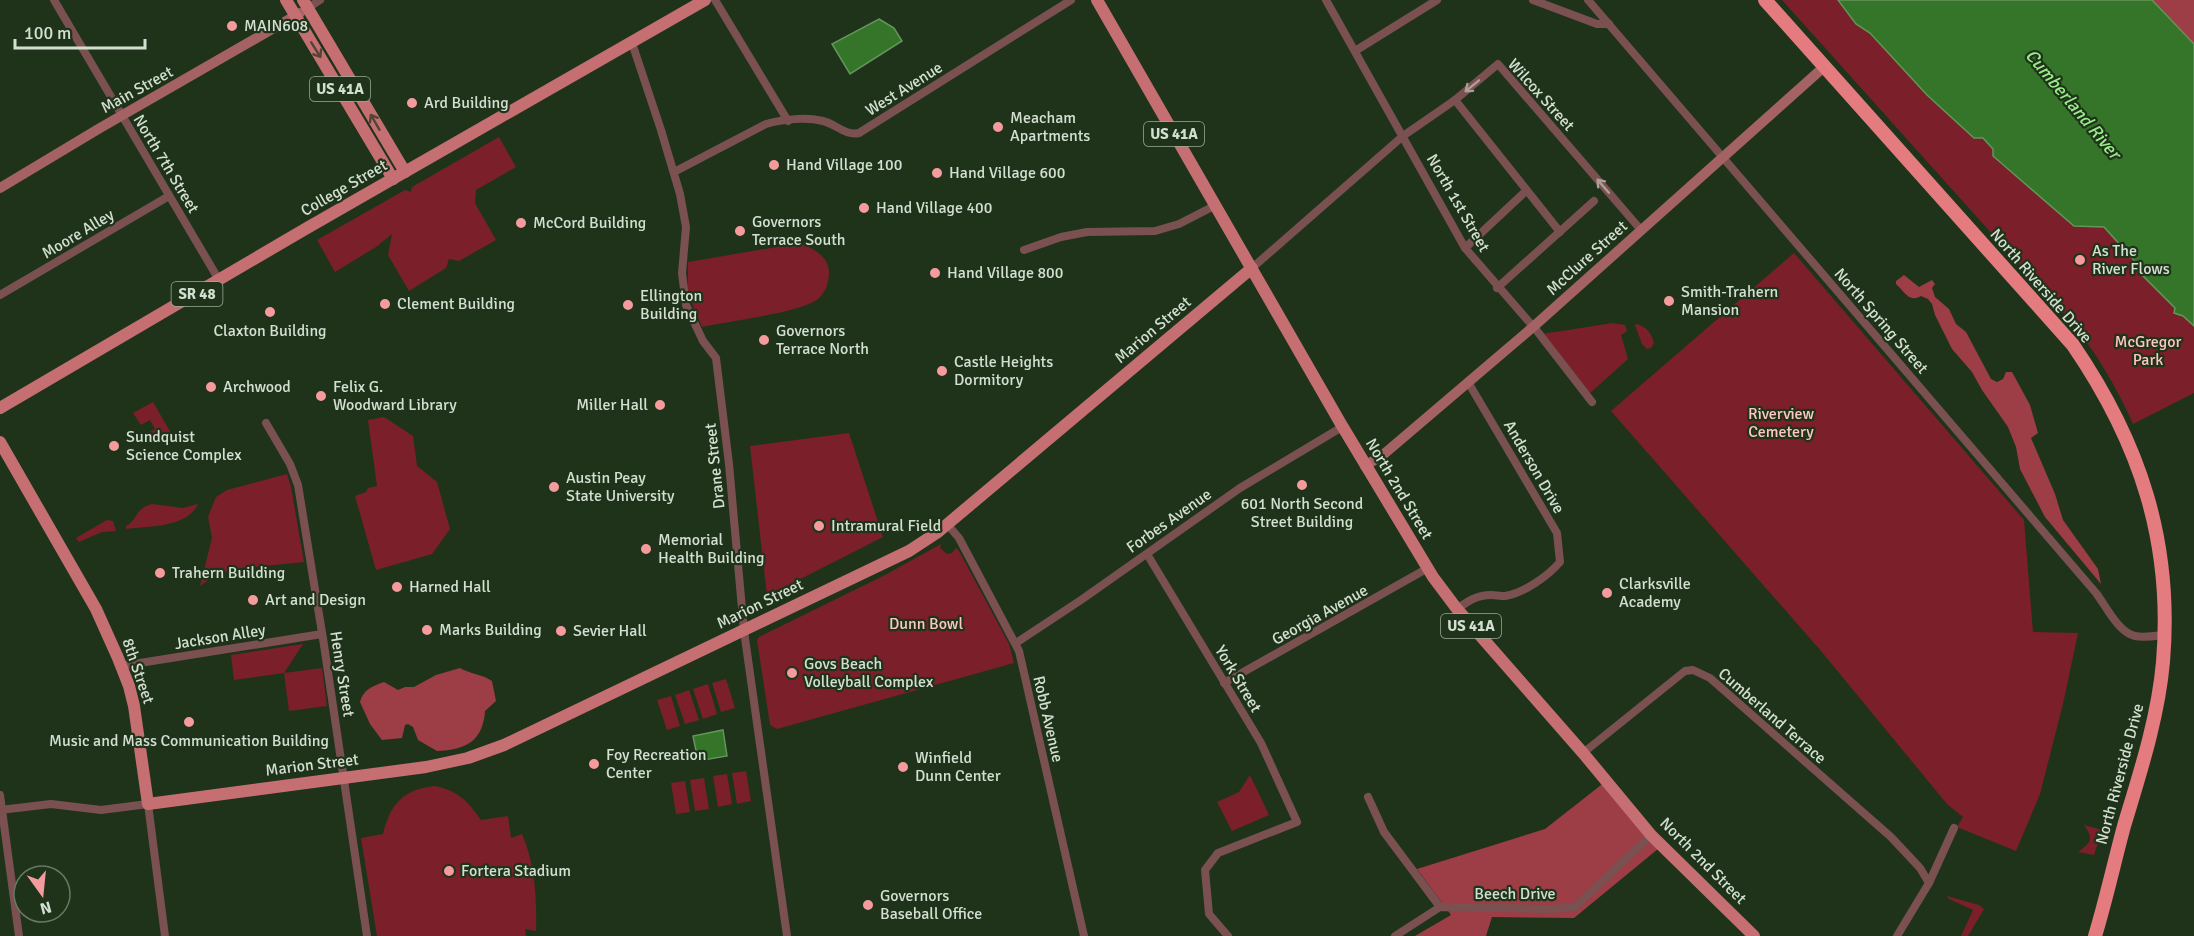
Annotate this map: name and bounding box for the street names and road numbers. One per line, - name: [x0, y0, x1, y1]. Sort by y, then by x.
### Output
- street label: Wilcox Street: [1503, 55, 1579, 136]
- street label: West Avenue: [862, 57, 946, 121]
- street label: Main Street: [97, 62, 177, 118]
- road number: US 41A: [310, 77, 370, 101]
- street label: North 7th Street: [129, 111, 203, 217]
- road number: US 41A: [1144, 122, 1204, 146]
- street label: North 1st Street: [1422, 150, 1494, 256]
- street label: College Street: [297, 155, 391, 221]
- street label: Moore Alley: [38, 204, 118, 263]
- street label: McClure Street: [1542, 216, 1632, 300]
- street label: North Riverside Drive: [1986, 225, 2096, 347]
- street label: North Spring Street: [1830, 264, 1933, 378]
- road number: SR 48: [172, 282, 222, 306]
- street label: Marion Street: [1111, 292, 1196, 368]
- street label: Anderson Drive: [1499, 417, 1569, 517]
- street label: Drane Street: [701, 422, 729, 510]
- street label: North 2nd Street: [1361, 435, 1437, 543]
- street label: Forbes Avenue: [1123, 484, 1215, 558]
- street label: Marion Street: [713, 574, 807, 634]
- street label: Georgia Avenue: [1268, 580, 1372, 650]
- road number: US 41A: [1441, 614, 1501, 638]
- street label: Jackson Alley: [173, 620, 267, 654]
- street label: Henry Street: [325, 630, 359, 719]
- street label: 8th Street: [117, 636, 159, 707]
- street label: York Street: [1210, 642, 1266, 716]
- street label: Cumberland Terrace: [1714, 664, 1830, 768]
- street label: Robb Avenue: [1028, 674, 1068, 764]
- street label: North Riverside Drive: [2092, 701, 2148, 847]
- street label: Marion Street: [264, 749, 360, 781]
- street label: North 2nd Street: [1656, 814, 1751, 909]
- street label: Beech Drive: [1474, 884, 1556, 904]

